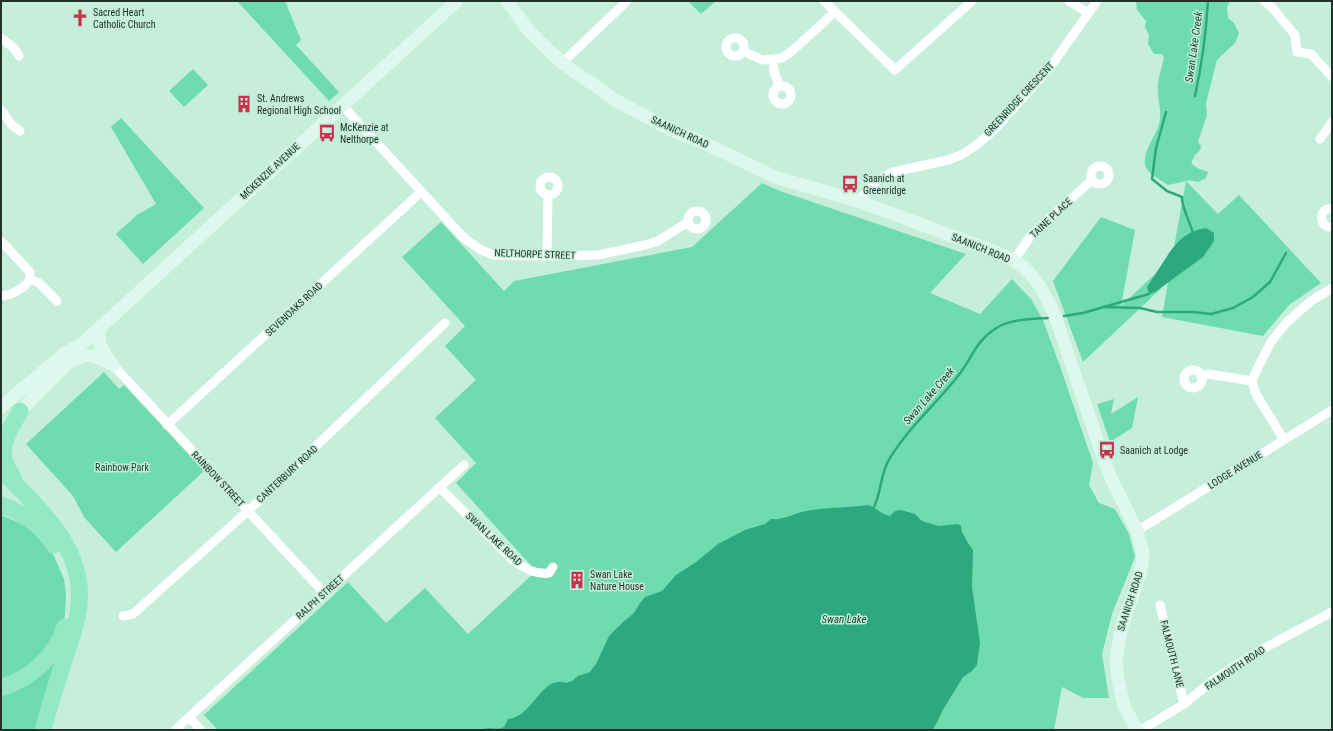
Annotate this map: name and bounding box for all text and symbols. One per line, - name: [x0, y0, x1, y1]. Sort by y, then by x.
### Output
- place label: Sacred Heart Catholic Church: [93, 7, 156, 30]
- church icon: Sacred Heart Catholic Church: [70, 8, 90, 28]
- water label: Swan Lake Creek: [1183, 10, 1205, 83]
- street label: GREENRIDGE CRESCENT: [982, 60, 1056, 138]
- place label: St. Andrews Regional High School: [257, 93, 341, 116]
- building icon: St. Andrews Regional High School: [234, 94, 254, 114]
- street label: SAANICH ROAD: [649, 114, 711, 150]
- place label: McKenzie at Nelthorpe: [340, 122, 388, 145]
- bus stop icon: McKenzie at Nelthorpe: [317, 123, 337, 143]
- street label: MCKENZIE AVENUE: [238, 141, 302, 201]
- place label: Saanich at Greenridge: [863, 173, 906, 196]
- bus stop icon: Saanich at Greenridge: [840, 174, 860, 194]
- street label: TAINE PLACE: [1028, 196, 1074, 240]
- street label: SAANICH ROAD: [950, 231, 1012, 265]
- street label: NELTHORPE STREET: [494, 247, 576, 261]
- street label: SEVENOAKS ROAD: [263, 279, 325, 338]
- water label: Swan Lake Creek: [901, 365, 958, 427]
- bus stop icon: Saanich at Lodge: [1097, 440, 1117, 460]
- street label: CANTERBURY ROAD: [254, 443, 320, 505]
- place label: Saanich at Lodge: [1120, 445, 1188, 456]
- street label: RAINBOW STREET: [189, 449, 247, 509]
- street label: LODGE AVENUE: [1206, 449, 1264, 491]
- park label: Rainbow Park: [95, 462, 149, 473]
- street label: SWAN LAKE ROAD: [464, 510, 525, 568]
- place label: Swan Lake Nature House: [590, 569, 644, 592]
- street label: SAANICH ROAD: [1115, 569, 1145, 632]
- building icon: Swan Lake Nature House: [567, 570, 587, 590]
- street label: RALPH STREET: [294, 573, 346, 621]
- water label: Swan Lake: [821, 613, 867, 626]
- street label: FALMOUTH LANE: [1158, 619, 1186, 689]
- street label: FALMOUTH ROAD: [1203, 644, 1267, 692]

